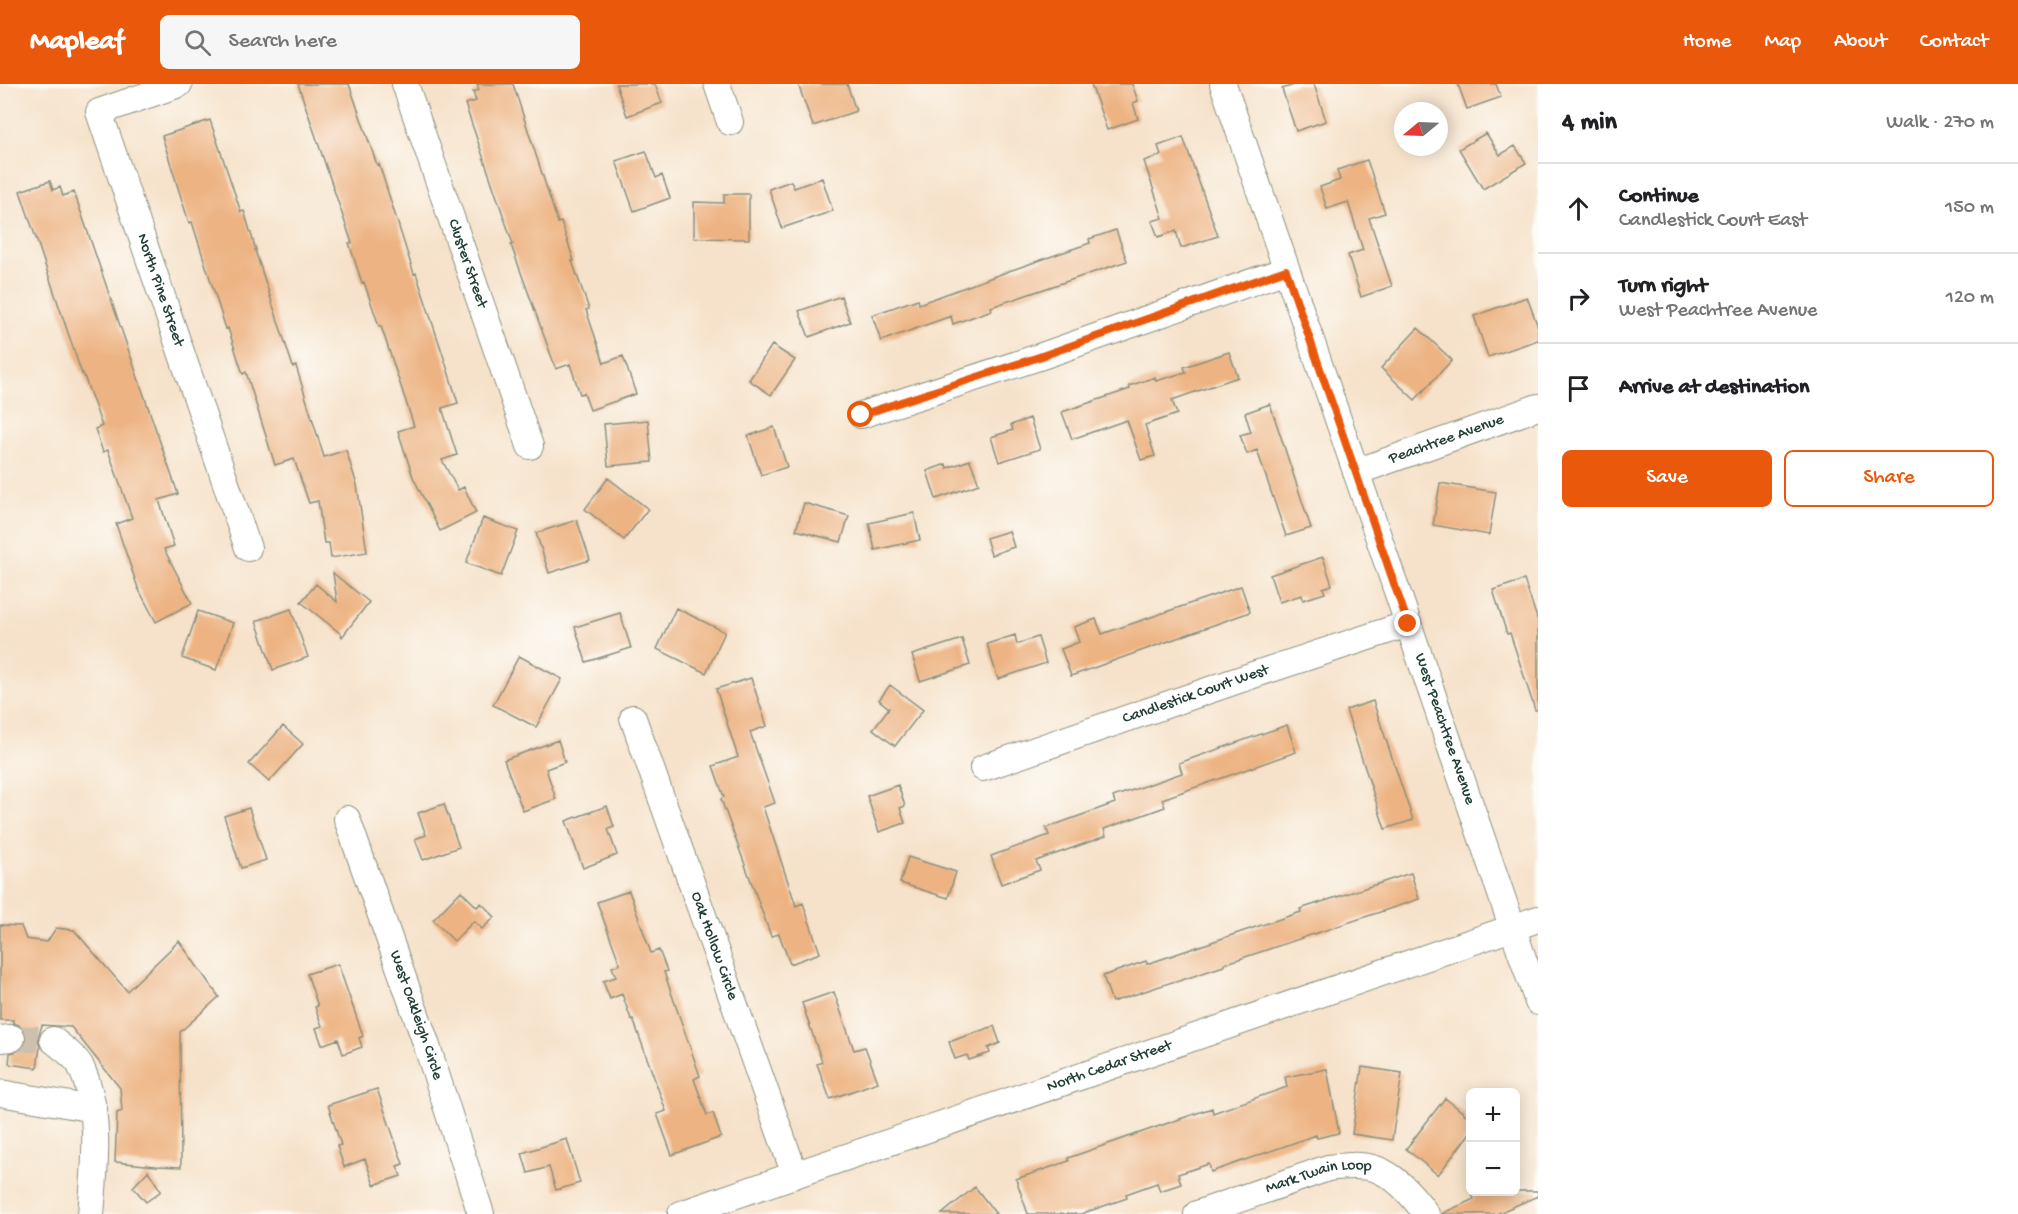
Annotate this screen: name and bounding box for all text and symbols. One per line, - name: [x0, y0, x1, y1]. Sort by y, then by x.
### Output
- search box: [160, 15, 580, 69]
- text: Mapleaf: [30, 26, 124, 59]
- icon: search: [181, 26, 214, 59]
- text: Search here: [229, 29, 337, 55]
- text: Home: [1683, 30, 1731, 55]
- text: Map: [1764, 30, 1801, 55]
- text: About: [1834, 30, 1887, 55]
- text: Contact: [1920, 30, 1988, 55]
- north arrow: [1394, 102, 1448, 156]
- text: 4 min: [1562, 108, 1617, 139]
- text: Walk · 270 m: [1886, 112, 1994, 135]
- text: Continue: [1619, 184, 1699, 210]
- icon: ahead: [1562, 192, 1595, 225]
- text: 150 m: [1945, 197, 1994, 220]
- text: Candlestick Court East: [1619, 210, 1807, 233]
- street label: Cluster Street: [443, 217, 492, 312]
- street label: North Pine Street: [132, 231, 188, 350]
- text: Turn right: [1619, 274, 1707, 300]
- icon: right: [1562, 282, 1595, 315]
- text: 120 m: [1946, 287, 1994, 310]
- text: West Peachtree Avenue: [1619, 300, 1817, 323]
- icon: arrive: [1562, 372, 1595, 405]
- text: Arrive at destination: [1619, 375, 1809, 401]
- route start: [847, 401, 873, 427]
- street label: Peachtree Avenue: [1385, 410, 1507, 469]
- button: Save: [1562, 450, 1772, 507]
- button: Share: [1784, 450, 1994, 507]
- route end: [1394, 610, 1420, 636]
- street label: West Peachtree Avenue: [1410, 651, 1479, 808]
- street label: Candlestick Court West: [1120, 660, 1273, 729]
- street label: Oak Hollow Circle: [686, 889, 742, 1003]
- street label: West Oakleigh Circle: [385, 948, 447, 1083]
- street label: North Cedar Street: [1044, 1036, 1176, 1097]
- map controls: [1466, 1088, 1520, 1196]
- button: +: [1466, 1088, 1520, 1142]
- button: −: [1466, 1142, 1520, 1196]
- street label: Mark Twain Loop: [1263, 1156, 1373, 1199]

